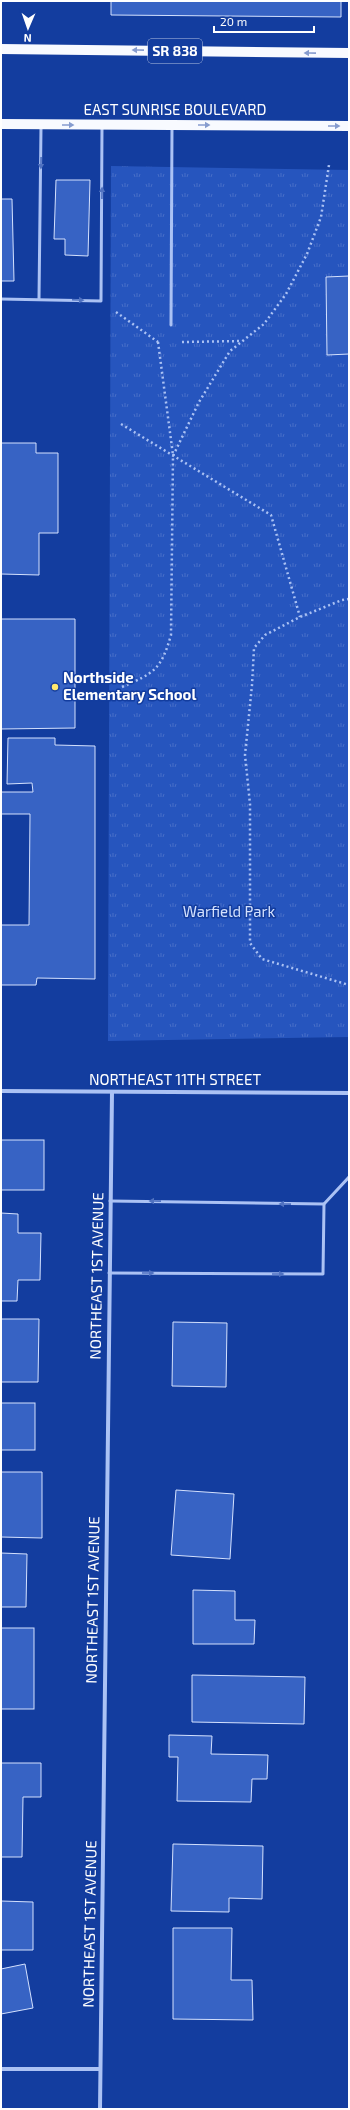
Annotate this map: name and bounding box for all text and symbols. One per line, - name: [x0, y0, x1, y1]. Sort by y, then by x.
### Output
- north arrow: [8, 8, 48, 48]
- scale bar: [214, 8, 314, 34]
- text: 20 m: [220, 14, 247, 28]
- text: N: [23, 32, 32, 45]
- road number: SR 838: [148, 39, 202, 63]
- one-way arrow: [132, 47, 144, 54]
- one-way arrow: [303, 50, 316, 56]
- street label: EAST SUNRISE BOULEVARD: [84, 100, 266, 118]
- one-way arrow: [62, 122, 75, 128]
- one-way arrow: [198, 122, 211, 128]
- one-way arrow: [328, 123, 341, 129]
- one-way arrow: [38, 157, 44, 170]
- one-way arrow: [99, 186, 105, 199]
- one-way arrow: [72, 297, 85, 303]
- place label: Northside Elementary School: [63, 668, 196, 704]
- marker: Northside Elementary School: [50, 682, 60, 692]
- park label: Warfield Park: [183, 902, 276, 920]
- street label: NORTHEAST 11TH STREET: [89, 1070, 261, 1088]
- street label: NORTHEAST 1ST AVENUE: [86, 1192, 106, 1360]
- one-way arrow: [149, 1198, 161, 1205]
- one-way arrow: [279, 1200, 291, 1207]
- one-way arrow: [142, 1270, 155, 1276]
- one-way arrow: [272, 1271, 285, 1277]
- street label: NORTHEAST 1ST AVENUE: [82, 1516, 102, 1684]
- street label: NORTHEAST 1ST AVENUE: [79, 1840, 99, 2008]

